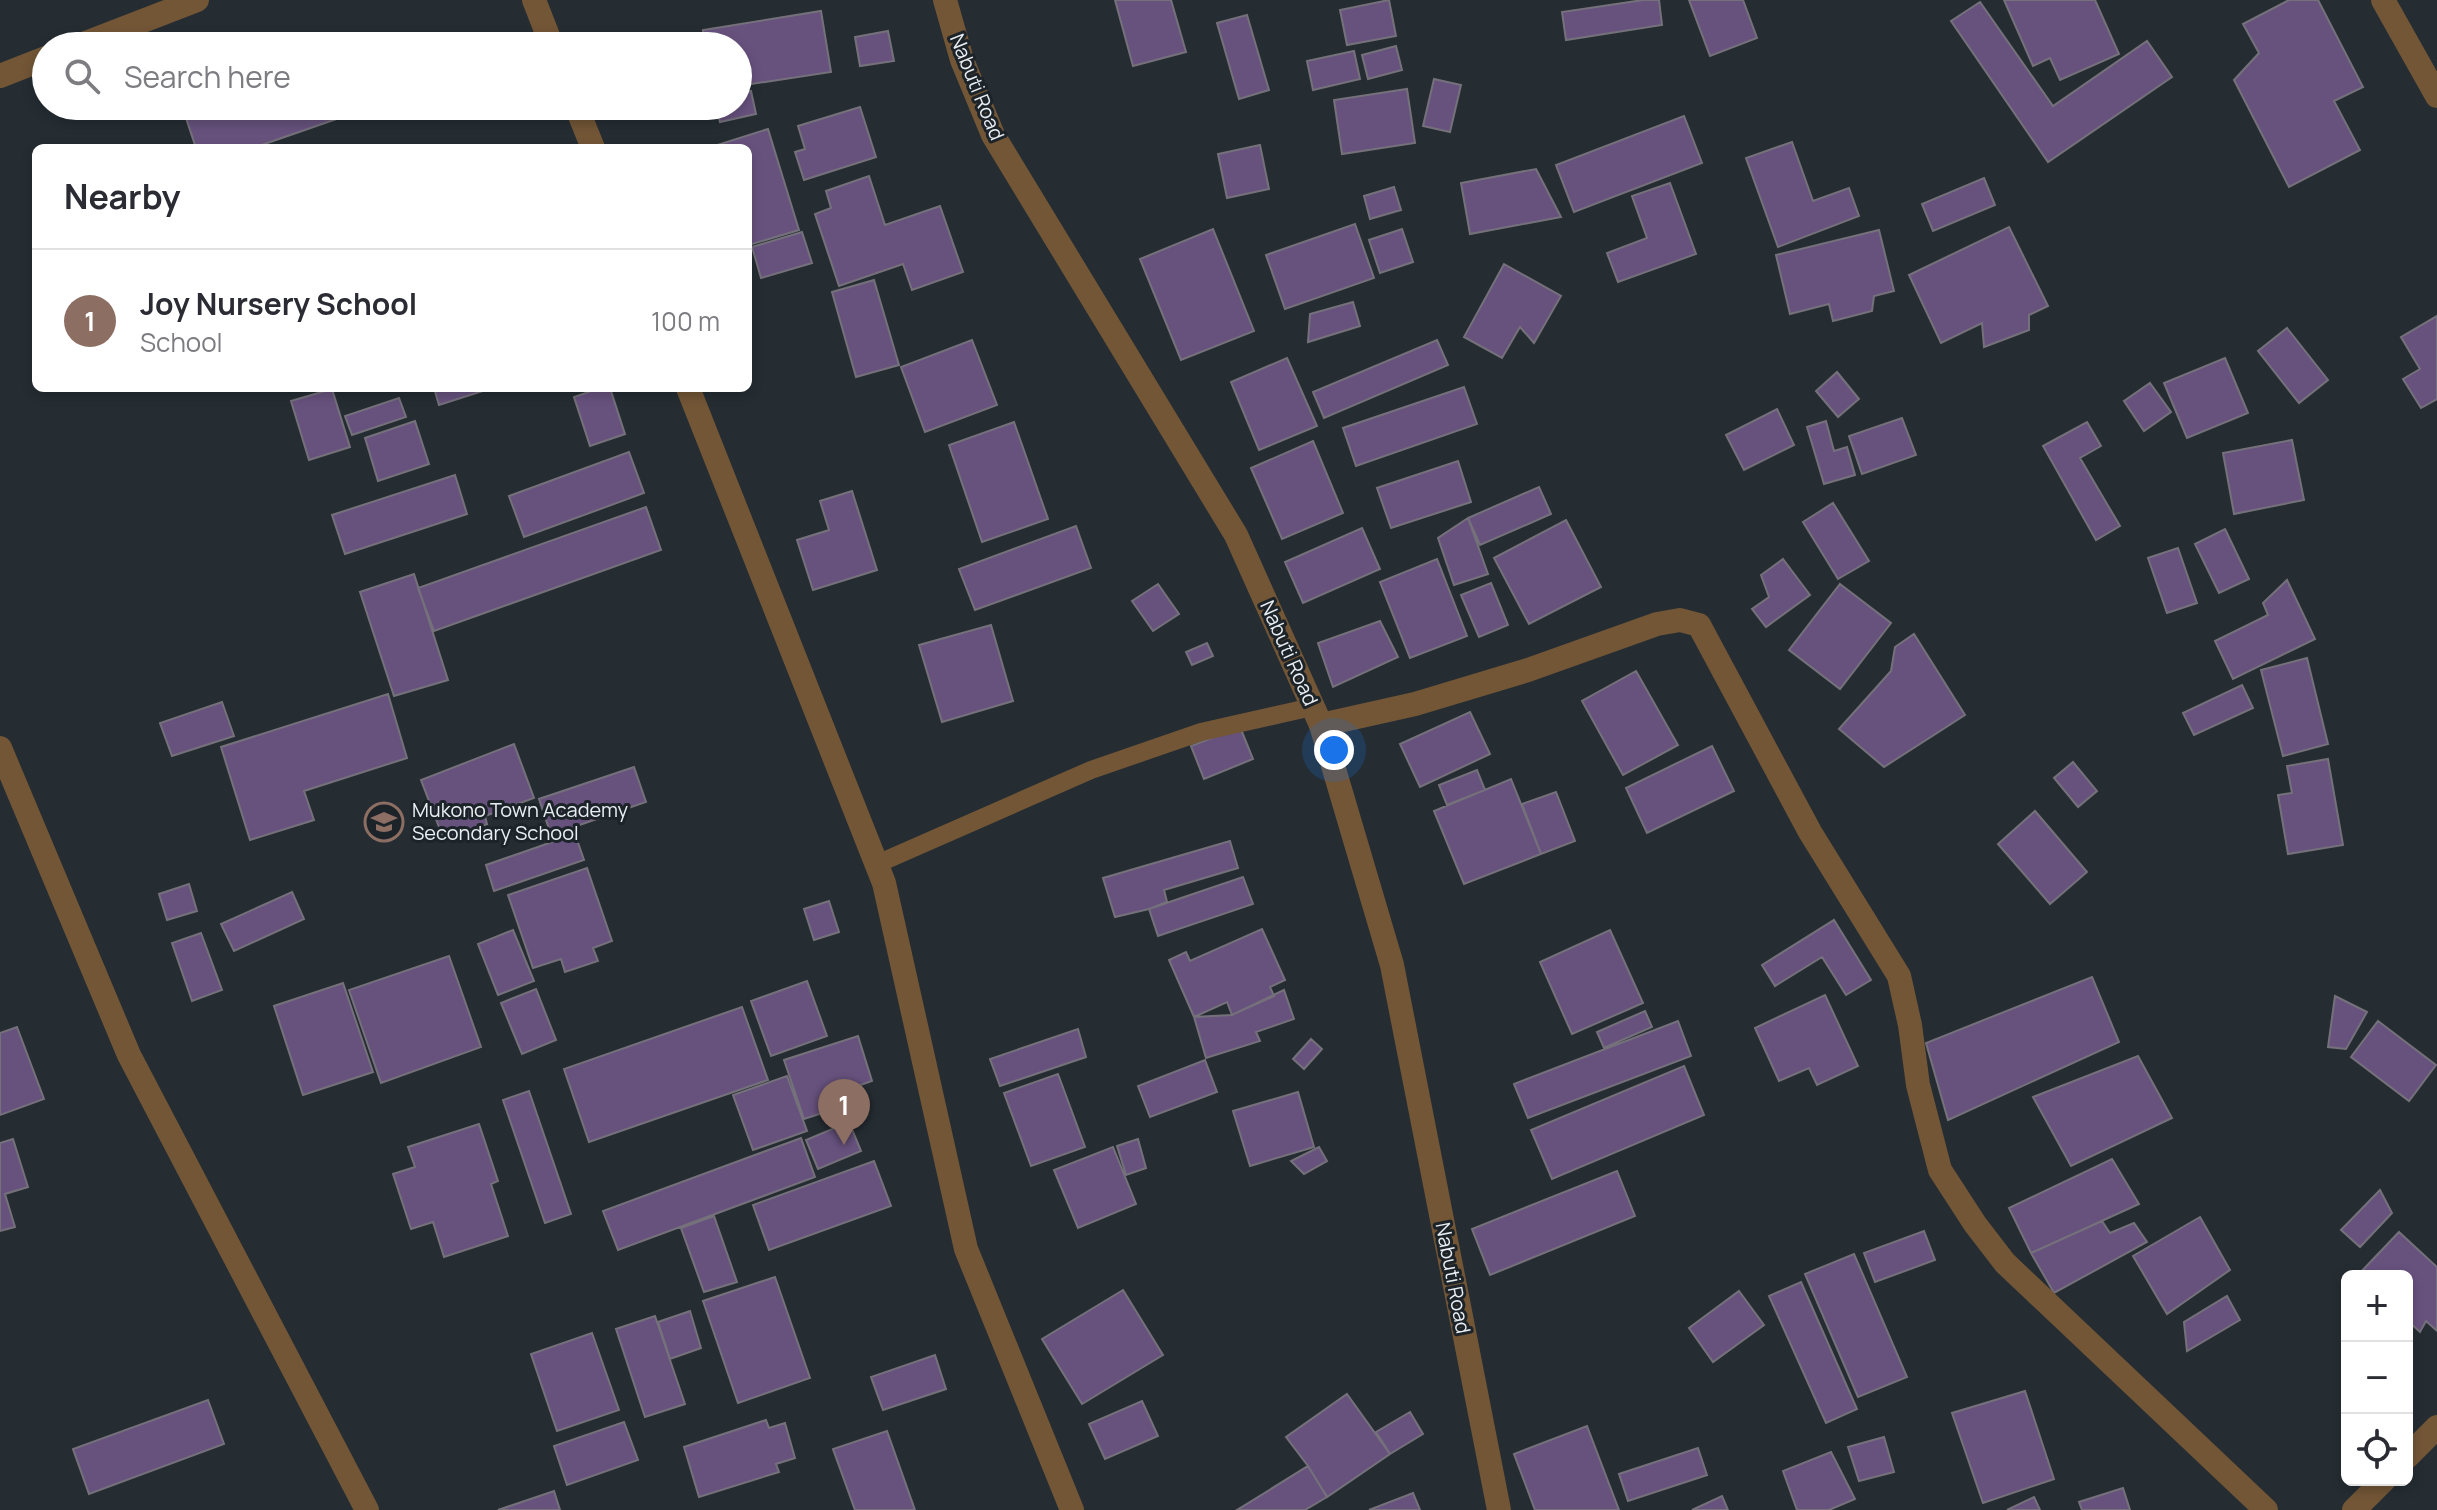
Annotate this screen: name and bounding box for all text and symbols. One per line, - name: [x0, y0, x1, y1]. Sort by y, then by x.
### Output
- street label: Nabuti Road: [944, 30, 1011, 144]
- search box: [32, 32, 752, 120]
- icon: search: [60, 54, 104, 98]
- text: Search here: [124, 56, 291, 97]
- text: Nearby: [64, 173, 180, 219]
- text: Joy Nursery School: [140, 283, 417, 324]
- text: 1: [84, 303, 96, 339]
- text: 100 m: [651, 303, 720, 339]
- text: School: [140, 324, 223, 360]
- street label: Nabuti Road: [1254, 596, 1325, 710]
- your location: [1314, 730, 1354, 770]
- place label: Mukono Town Academy Secondary School: [412, 796, 628, 846]
- school or university icon: Mukono Town Academy Secondary School: [363, 801, 405, 843]
- pin: 1: [818, 1079, 870, 1145]
- street label: Nabuti Road: [1429, 1220, 1477, 1336]
- map controls: [2341, 1270, 2413, 1486]
- button: +: [2341, 1270, 2413, 1342]
- button: −: [2341, 1342, 2413, 1414]
- button: locate: [2341, 1414, 2413, 1486]

